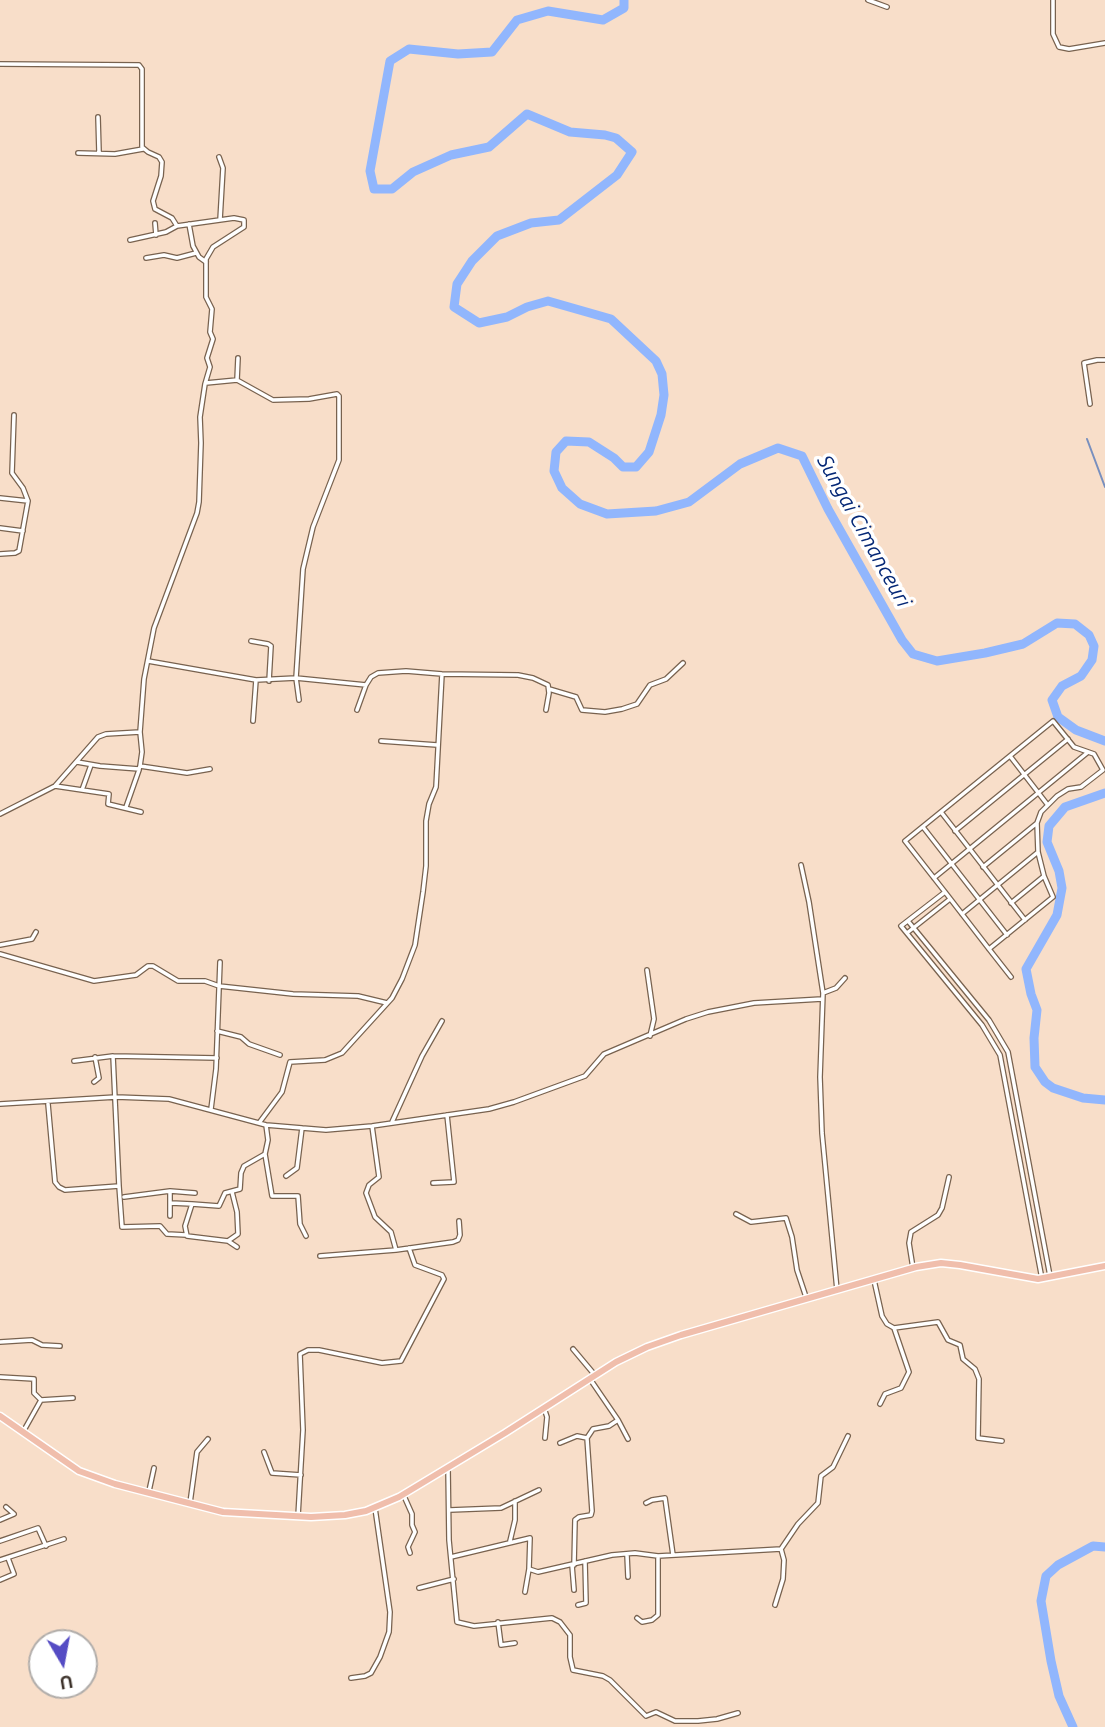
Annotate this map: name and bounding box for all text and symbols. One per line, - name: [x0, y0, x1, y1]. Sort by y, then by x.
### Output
- water label: Sungai Cimanceuri: [812, 450, 916, 612]
- north arrow: [28, 1629, 98, 1699]
- text: U: [58, 1671, 75, 1695]

